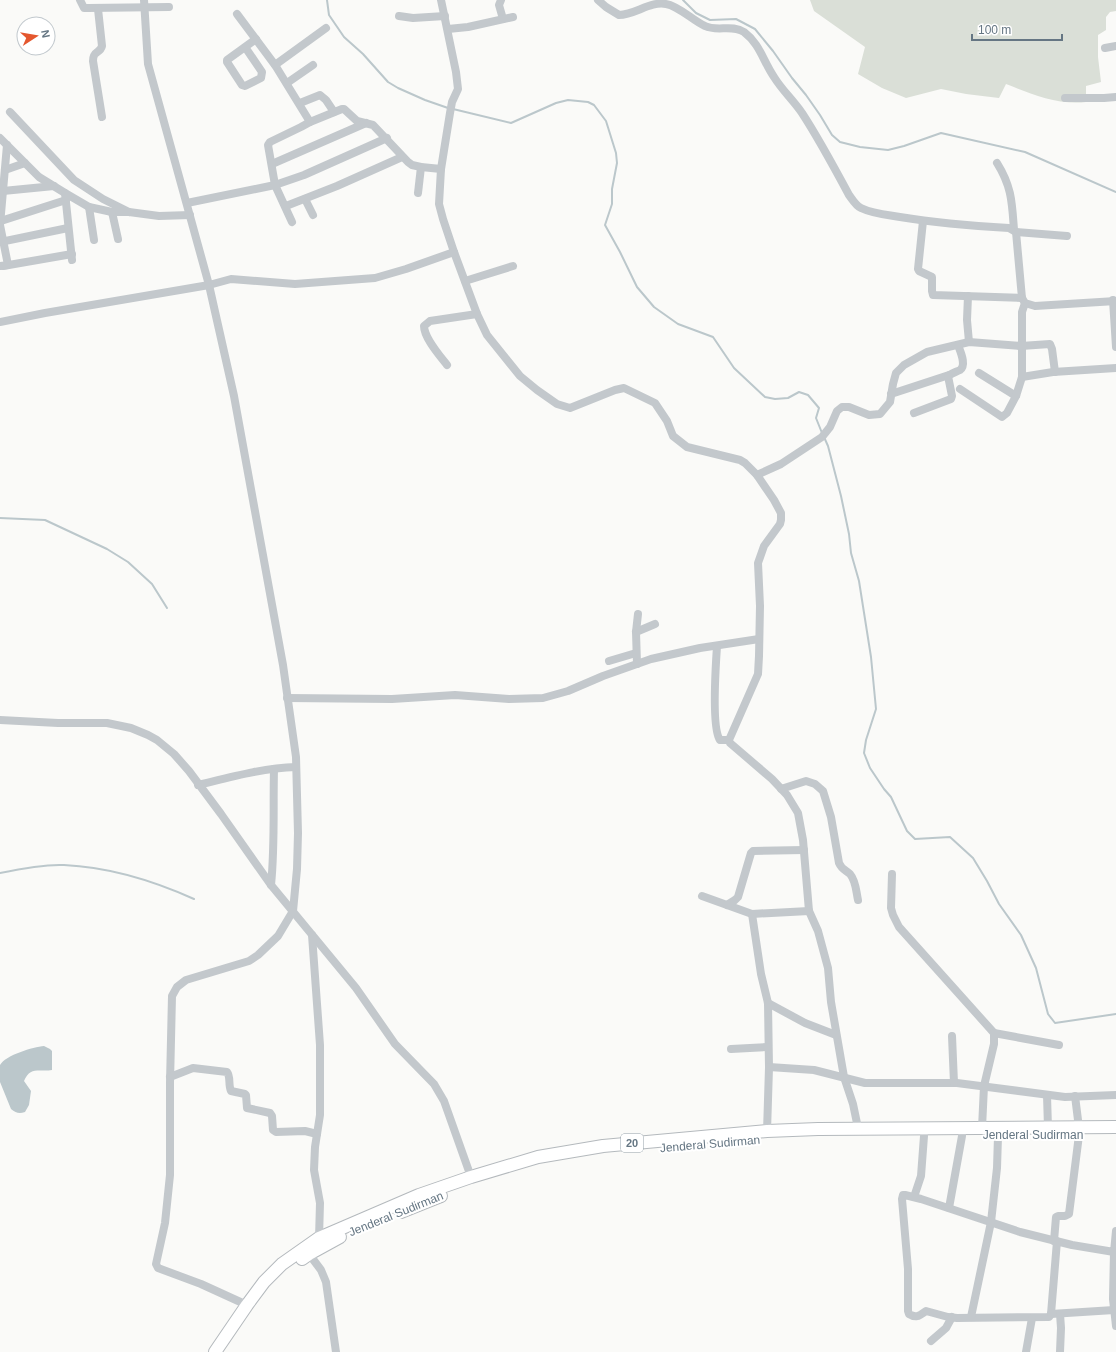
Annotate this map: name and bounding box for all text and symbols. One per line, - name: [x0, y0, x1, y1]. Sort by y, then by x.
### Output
- north arrow: [16, 16, 56, 56]
- scale bar: [972, 16, 1062, 42]
- text: 100 m: [978, 23, 1011, 37]
- text: N: [39, 29, 52, 39]
- street label: Jenderal Sudirman: [983, 1128, 1083, 1142]
- street label: Jenderal Sudirman: [659, 1133, 761, 1155]
- road number: 20: [621, 1134, 643, 1152]
- street label: Jenderal Sudirman: [347, 1189, 445, 1239]

